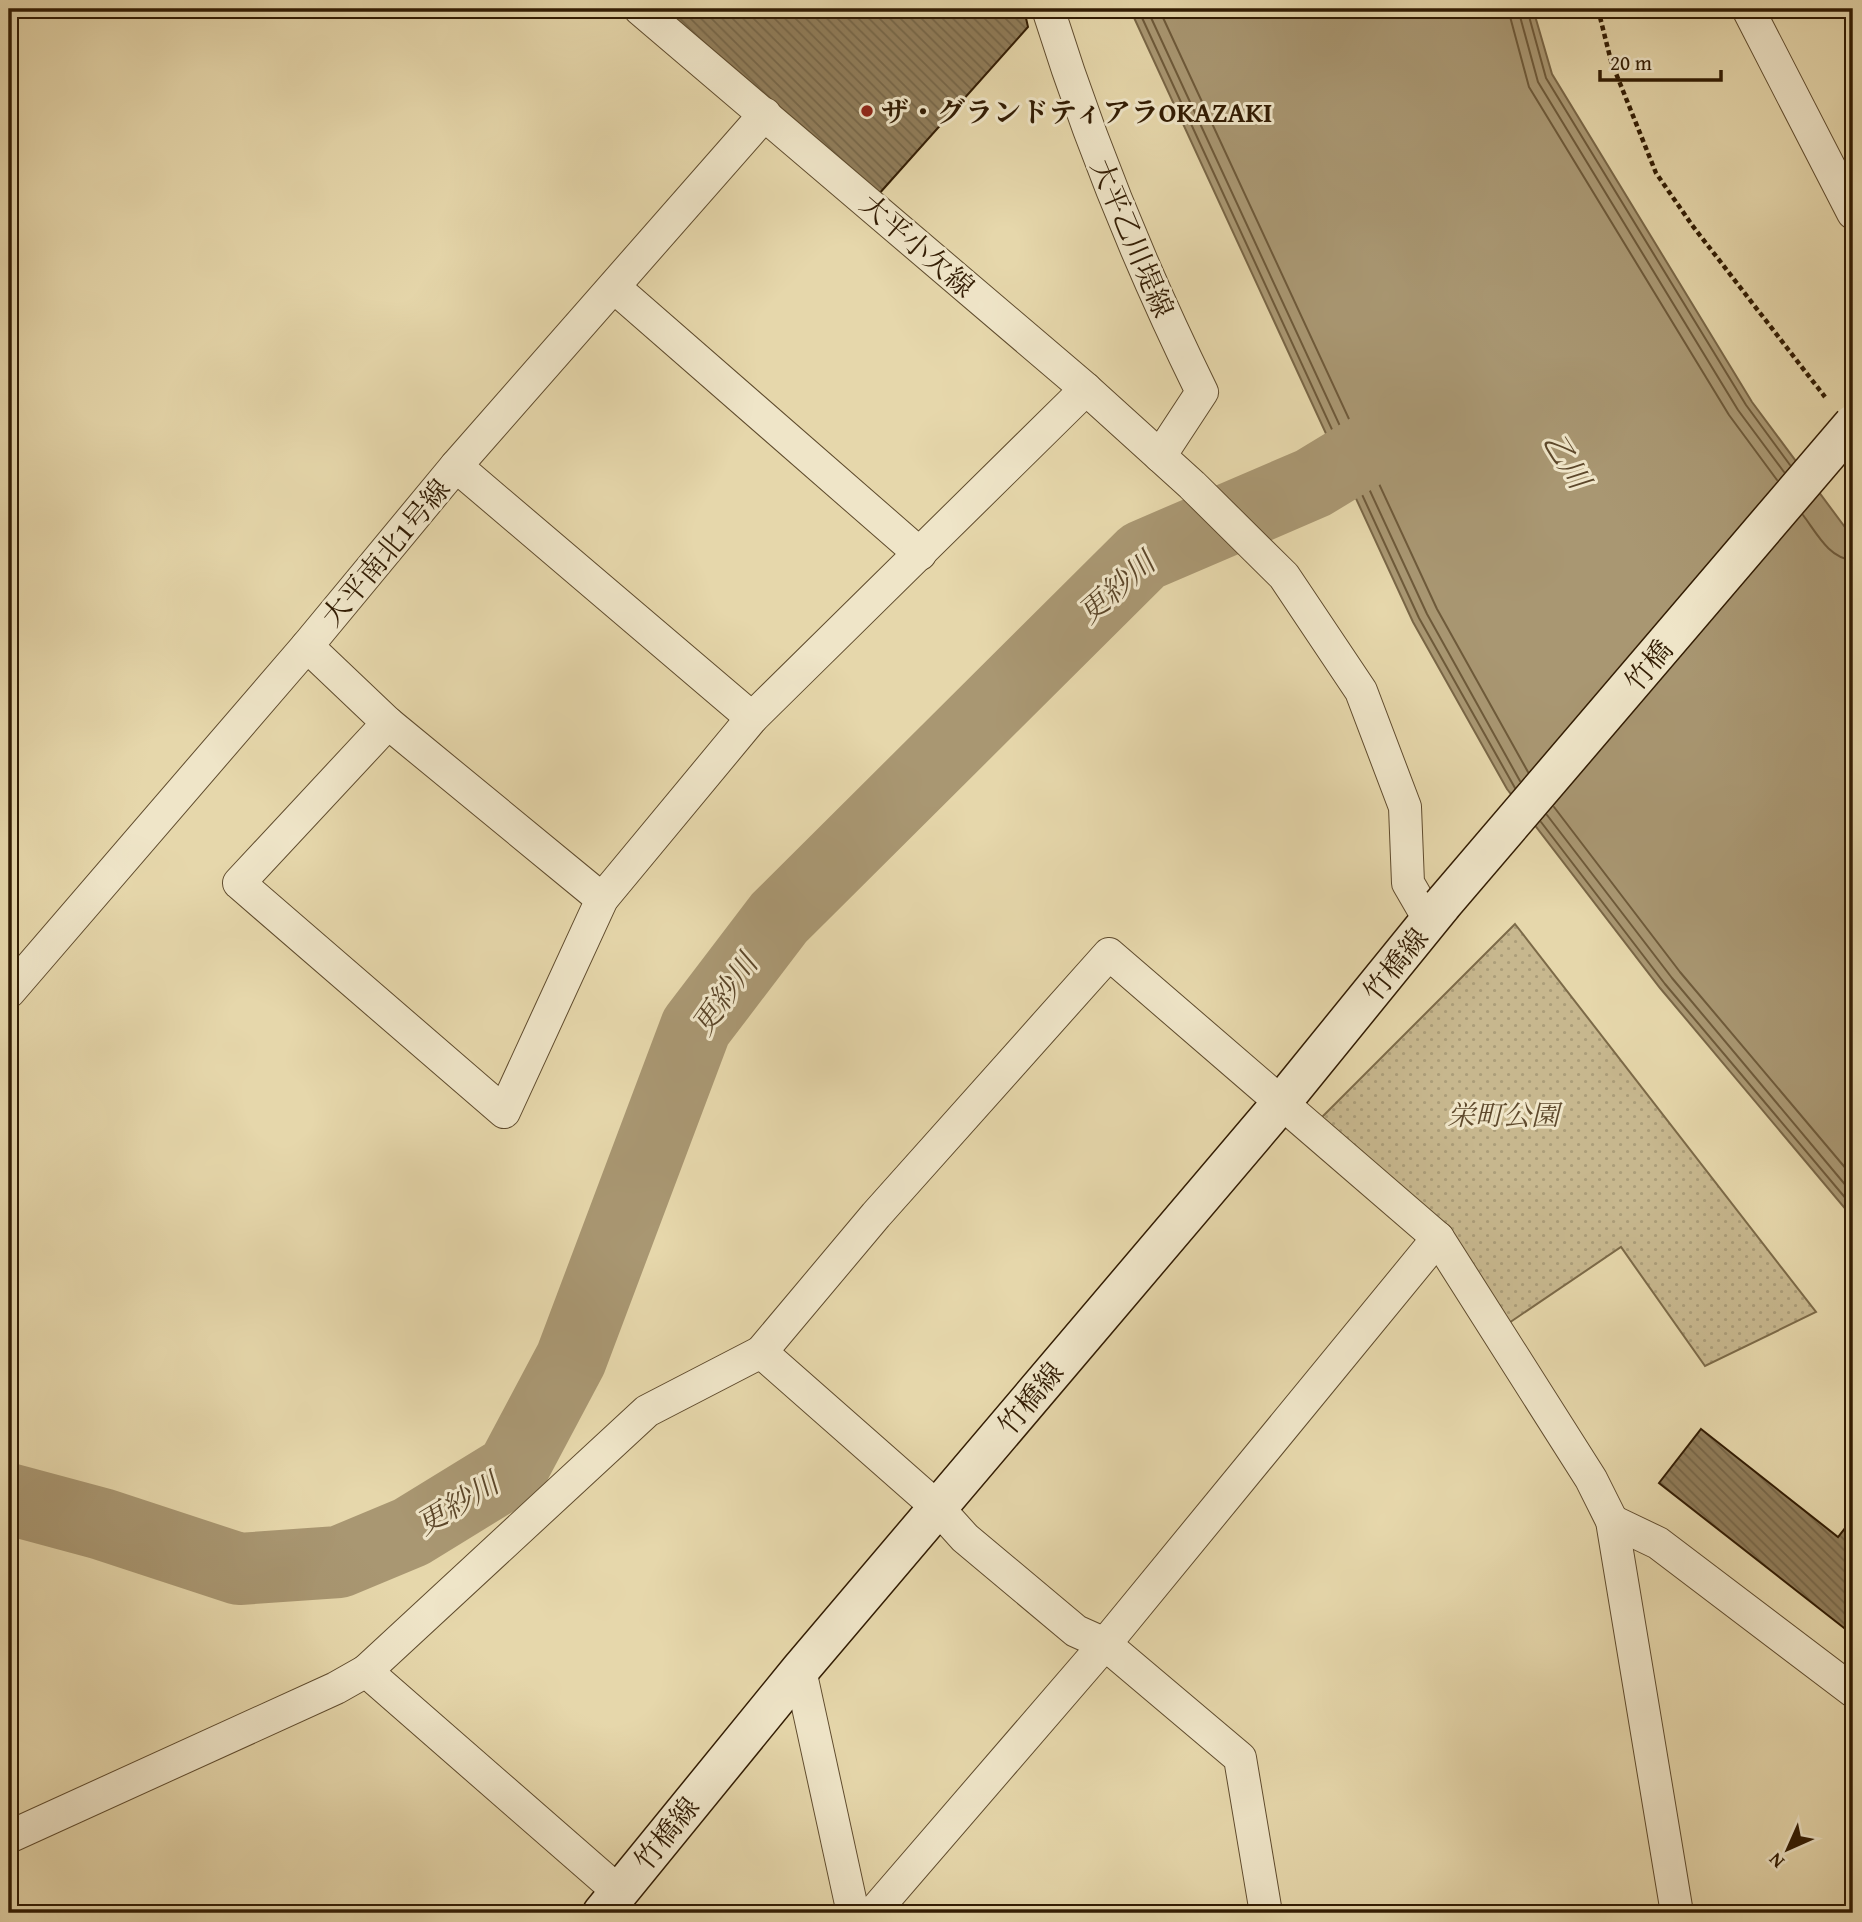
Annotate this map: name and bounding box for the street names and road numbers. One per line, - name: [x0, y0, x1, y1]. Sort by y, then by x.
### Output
- street label: 大平乙川堤線: [1081, 153, 1185, 323]
- street label: 大平小欠線: [852, 184, 984, 306]
- street label: 大平南北1号線: [311, 469, 459, 635]
- street label: 竹橋: [1614, 630, 1682, 700]
- street label: 竹橋線: [1353, 918, 1437, 1010]
- street label: 竹橋線: [987, 1353, 1073, 1443]
- street label: 竹橋線: [624, 1787, 708, 1879]

